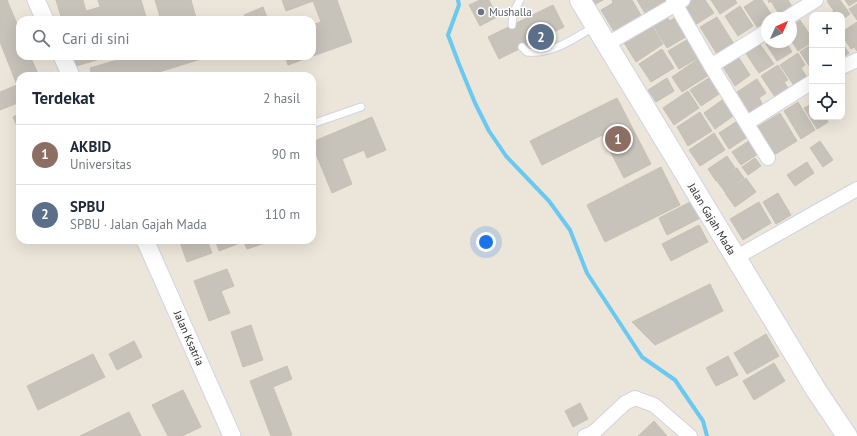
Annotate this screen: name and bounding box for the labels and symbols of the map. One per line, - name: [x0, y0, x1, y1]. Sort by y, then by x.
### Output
- place label: Mushalla: [489, 5, 532, 19]
- marker: Mushalla: [476, 7, 486, 17]
- north arrow: [761, 12, 797, 48]
- pin: 2: [528, 22, 554, 52]
- pin: 1: [605, 124, 631, 154]
- street label: Jalan Gajah Mada: [685, 180, 739, 257]
- your location: [476, 232, 496, 252]
- street label: Jalan Ksatria: [170, 307, 207, 368]

